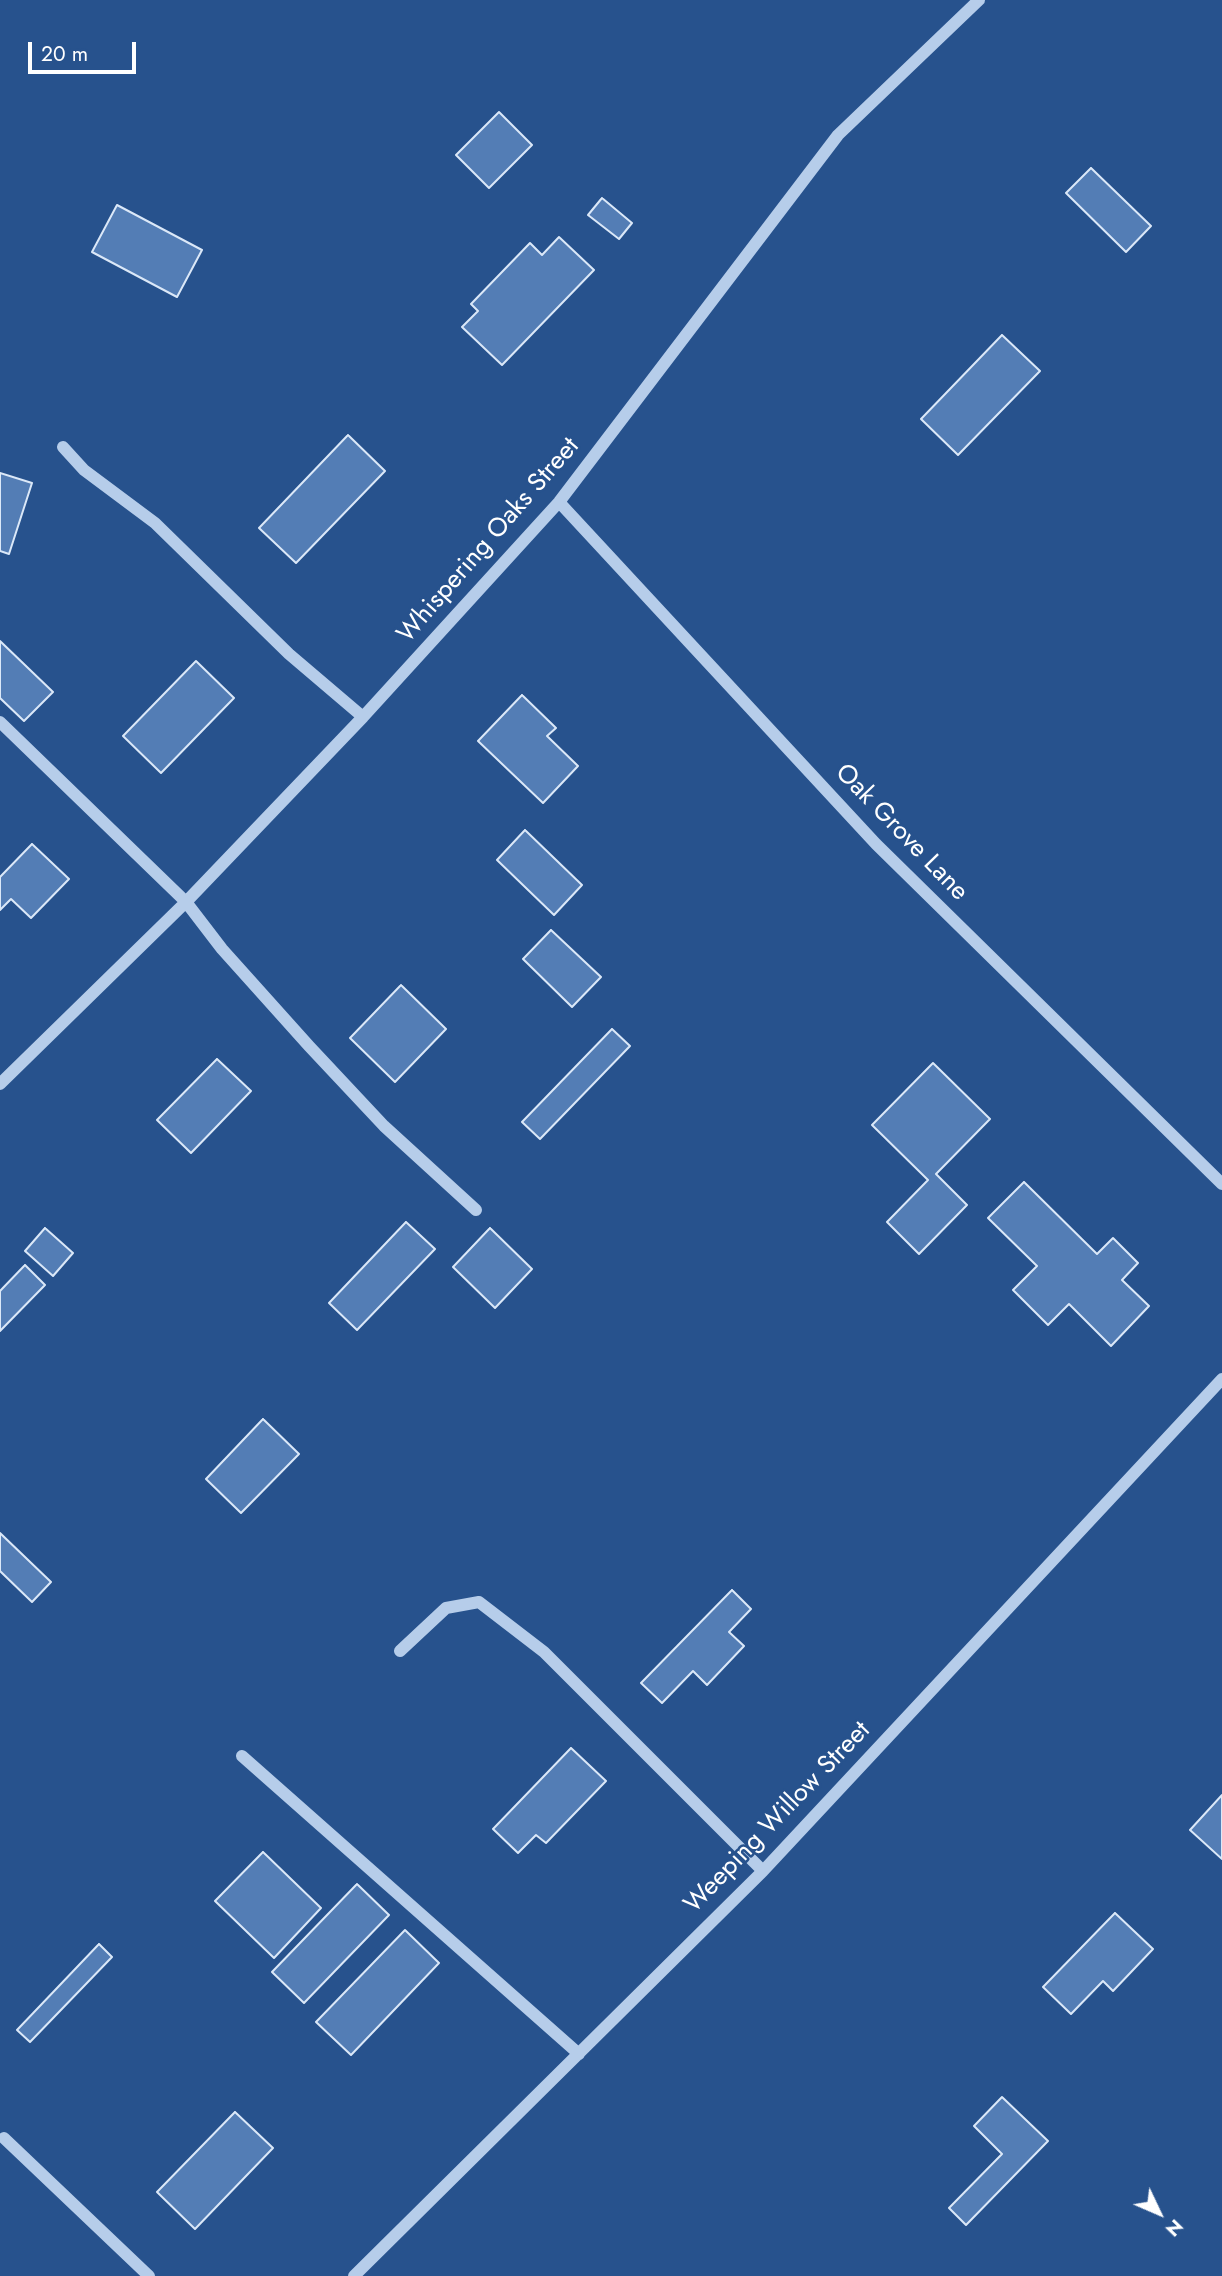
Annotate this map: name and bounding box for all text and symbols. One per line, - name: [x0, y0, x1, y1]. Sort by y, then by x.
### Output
- scale bar: [32, 28, 140, 72]
- text: 20 m: [41, 39, 88, 69]
- street label: Whispering Oaks Street: [391, 432, 587, 650]
- street label: Oak Grove Lane: [828, 758, 974, 908]
- street label: Weeping Willow Street: [679, 1716, 877, 1920]
- north arrow: [1124, 2178, 1194, 2248]
- text: N: [1160, 2213, 1189, 2243]

